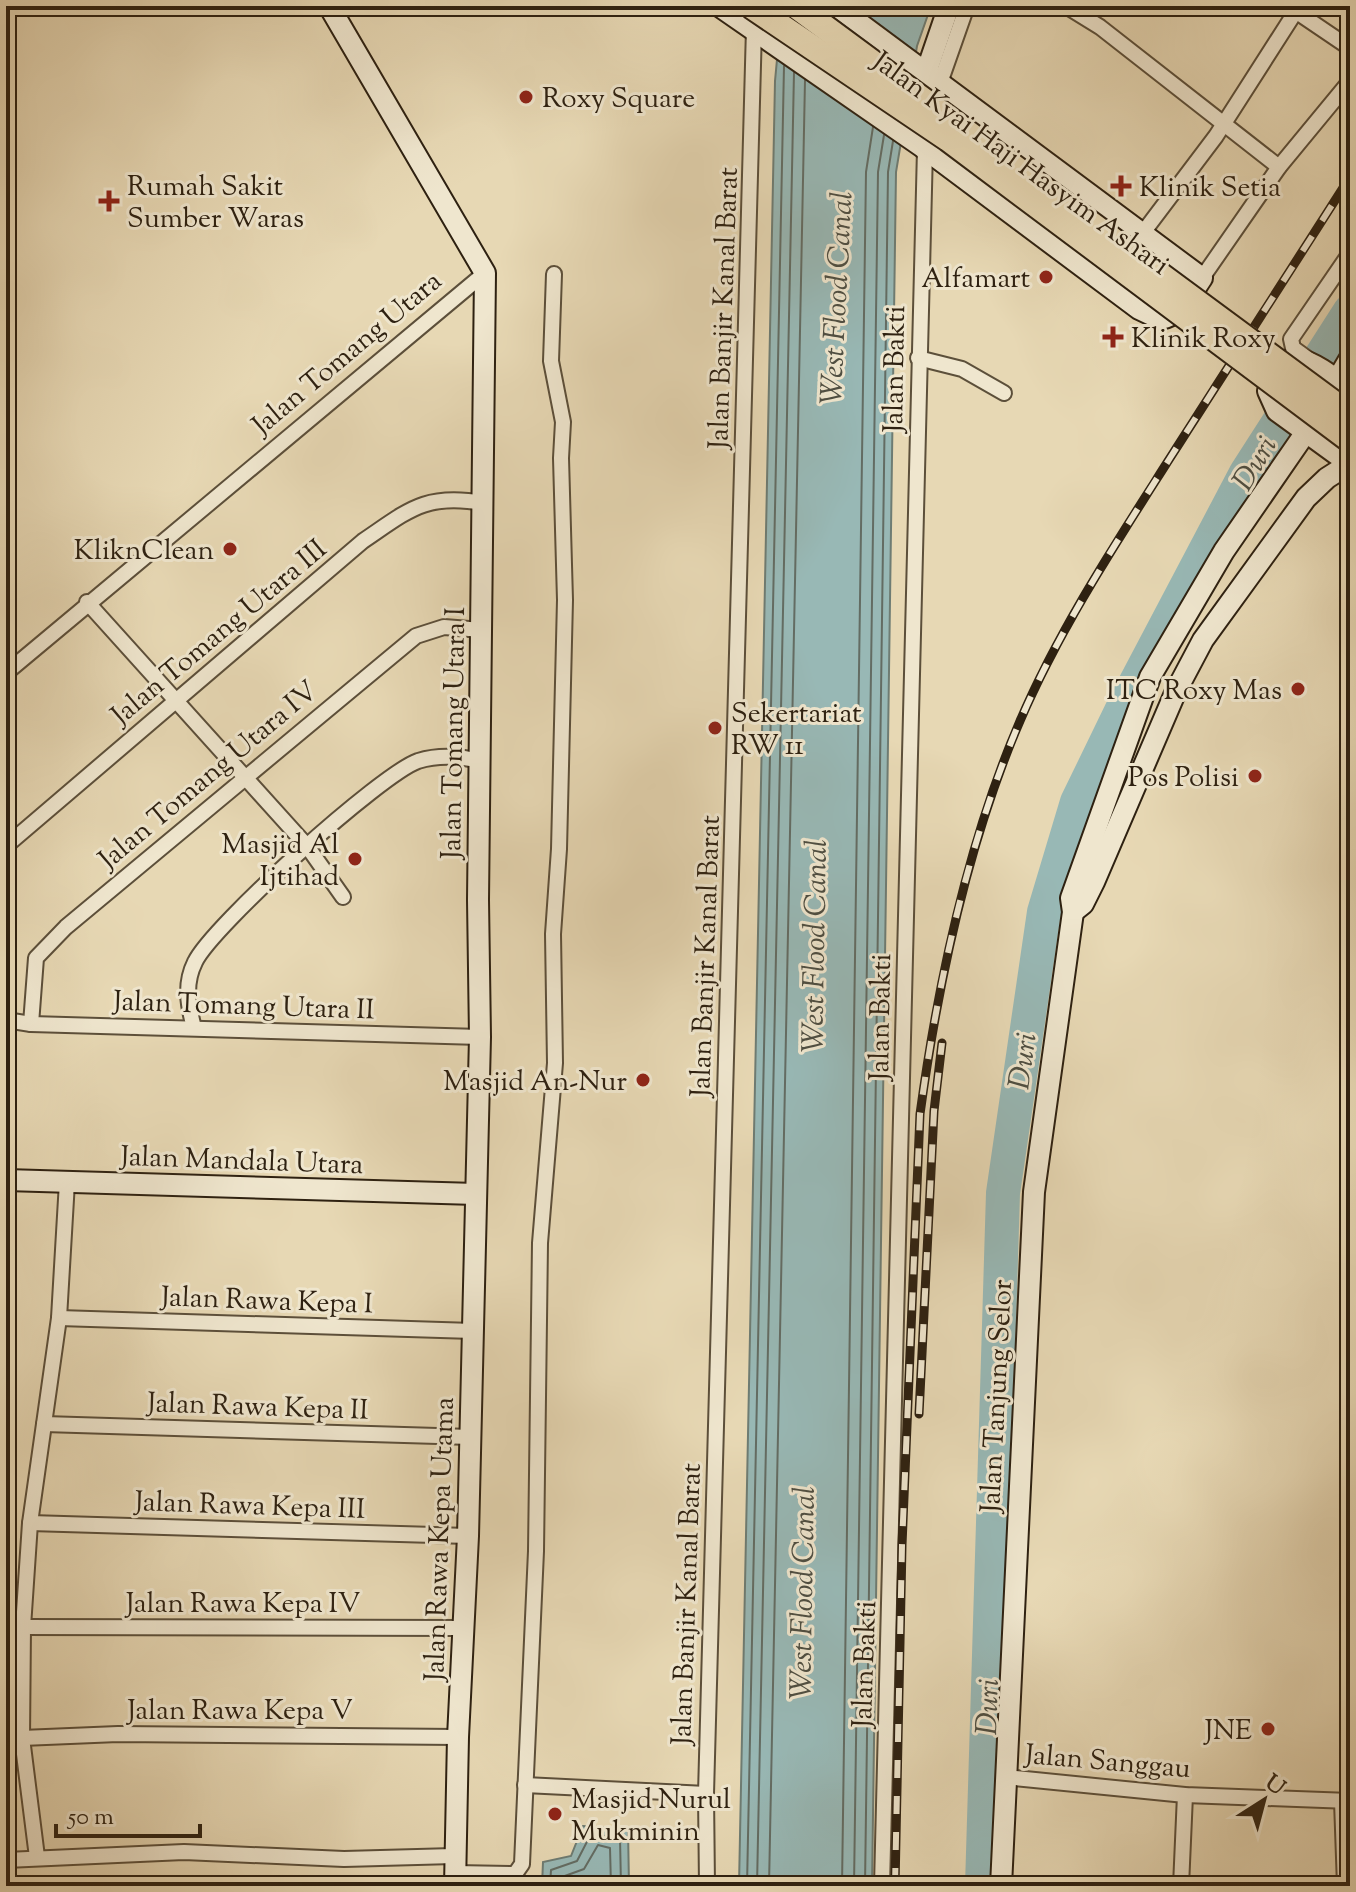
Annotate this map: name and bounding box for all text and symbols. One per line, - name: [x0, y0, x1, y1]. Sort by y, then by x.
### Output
- street label: Jalan Kyai Haji Hasyim Ashari: [862, 42, 1177, 286]
- place label: Roxy Square: [542, 80, 695, 120]
- marker: Roxy Square: [517, 88, 535, 106]
- street label: Jalan Banjir Kanal Barat: [700, 166, 750, 452]
- place label: Rumah Sakit Sumber Waras: [127, 168, 304, 240]
- place label: Klinik Setia: [1139, 169, 1281, 209]
- marker: Klinik Setia: [1110, 175, 1132, 197]
- marker: Rumah Sakit Sumber Waras: [98, 190, 120, 212]
- water label: West Flood Canal: [811, 190, 866, 406]
- place label: Alfamart: [921, 260, 1030, 300]
- street label: Jalan Tomang Utara: [243, 263, 452, 447]
- marker: Alfamart: [1037, 268, 1055, 286]
- street label: Jalan Bakti: [875, 305, 917, 435]
- place label: Klinik Roxy: [1131, 320, 1276, 360]
- marker: Klinik Roxy: [1102, 326, 1124, 348]
- water label: Duri: [1223, 429, 1289, 500]
- street label: Jalan Tomang Utara III: [102, 531, 336, 737]
- place label: KliknClean: [74, 532, 214, 572]
- marker: KliknClean: [221, 540, 239, 558]
- street label: Jalan Tomang Utara I: [433, 607, 477, 861]
- street label: Jalan Tomang Utara IV: [89, 672, 327, 881]
- place label: ITC Roxy Mas: [1106, 672, 1282, 712]
- marker: ITC Roxy Mas: [1289, 680, 1307, 698]
- place label: Sekertariat RW 11: [731, 695, 862, 767]
- marker: Sekertariat RW 11: [706, 719, 724, 737]
- place label: Pos Polisi: [1128, 759, 1239, 799]
- marker: Pos Polisi: [1246, 767, 1264, 785]
- street label: Jalan Banjir Kanal Barat: [682, 814, 732, 1100]
- place label: Masjid Al Ijtihad: [221, 826, 339, 898]
- water label: West Flood Canal: [793, 839, 840, 1053]
- marker: Masjid Al Ijtihad: [346, 850, 364, 868]
- street label: Jalan Bakti: [861, 953, 903, 1083]
- street label: Jalan Tomang Utara II: [111, 982, 375, 1032]
- water label: Duri: [999, 1030, 1050, 1092]
- place label: Masjid An-Nur: [443, 1063, 627, 1103]
- marker: Masjid An-Nur: [634, 1071, 652, 1089]
- street label: Jalan Mandala Utara: [118, 1138, 364, 1186]
- street label: Jalan Rawa Kepa I: [158, 1278, 374, 1326]
- street label: Jalan Tanjung Selor: [972, 1278, 1024, 1516]
- street label: Jalan Rawa Kepa II: [145, 1384, 369, 1432]
- street label: Jalan Rawa Kepa Utama: [416, 1396, 466, 1684]
- street label: Jalan Banjir Kanal Barat: [663, 1462, 713, 1748]
- street label: Jalan Rawa Kepa III: [132, 1483, 366, 1531]
- water label: West Flood Canal: [781, 1486, 828, 1700]
- street label: Jalan Rawa Kepa IV: [124, 1585, 361, 1625]
- street label: Jalan Bakti: [844, 1600, 888, 1730]
- water label: Duri: [967, 1678, 1012, 1736]
- street label: Jalan Rawa Kepa V: [125, 1692, 353, 1732]
- place label: JNE: [1203, 1712, 1252, 1752]
- marker: JNE: [1259, 1720, 1277, 1738]
- street label: Jalan Sanggau: [1021, 1736, 1192, 1790]
- north arrow: [1224, 1760, 1304, 1840]
- text: U: [1257, 1768, 1291, 1804]
- place label: Masjid Nurul Mukminin: [571, 1781, 731, 1853]
- scale bar: [56, 1788, 200, 1838]
- text: 50 m: [66, 1801, 114, 1835]
- marker: Masjid Nurul Mukminin: [546, 1805, 564, 1823]

